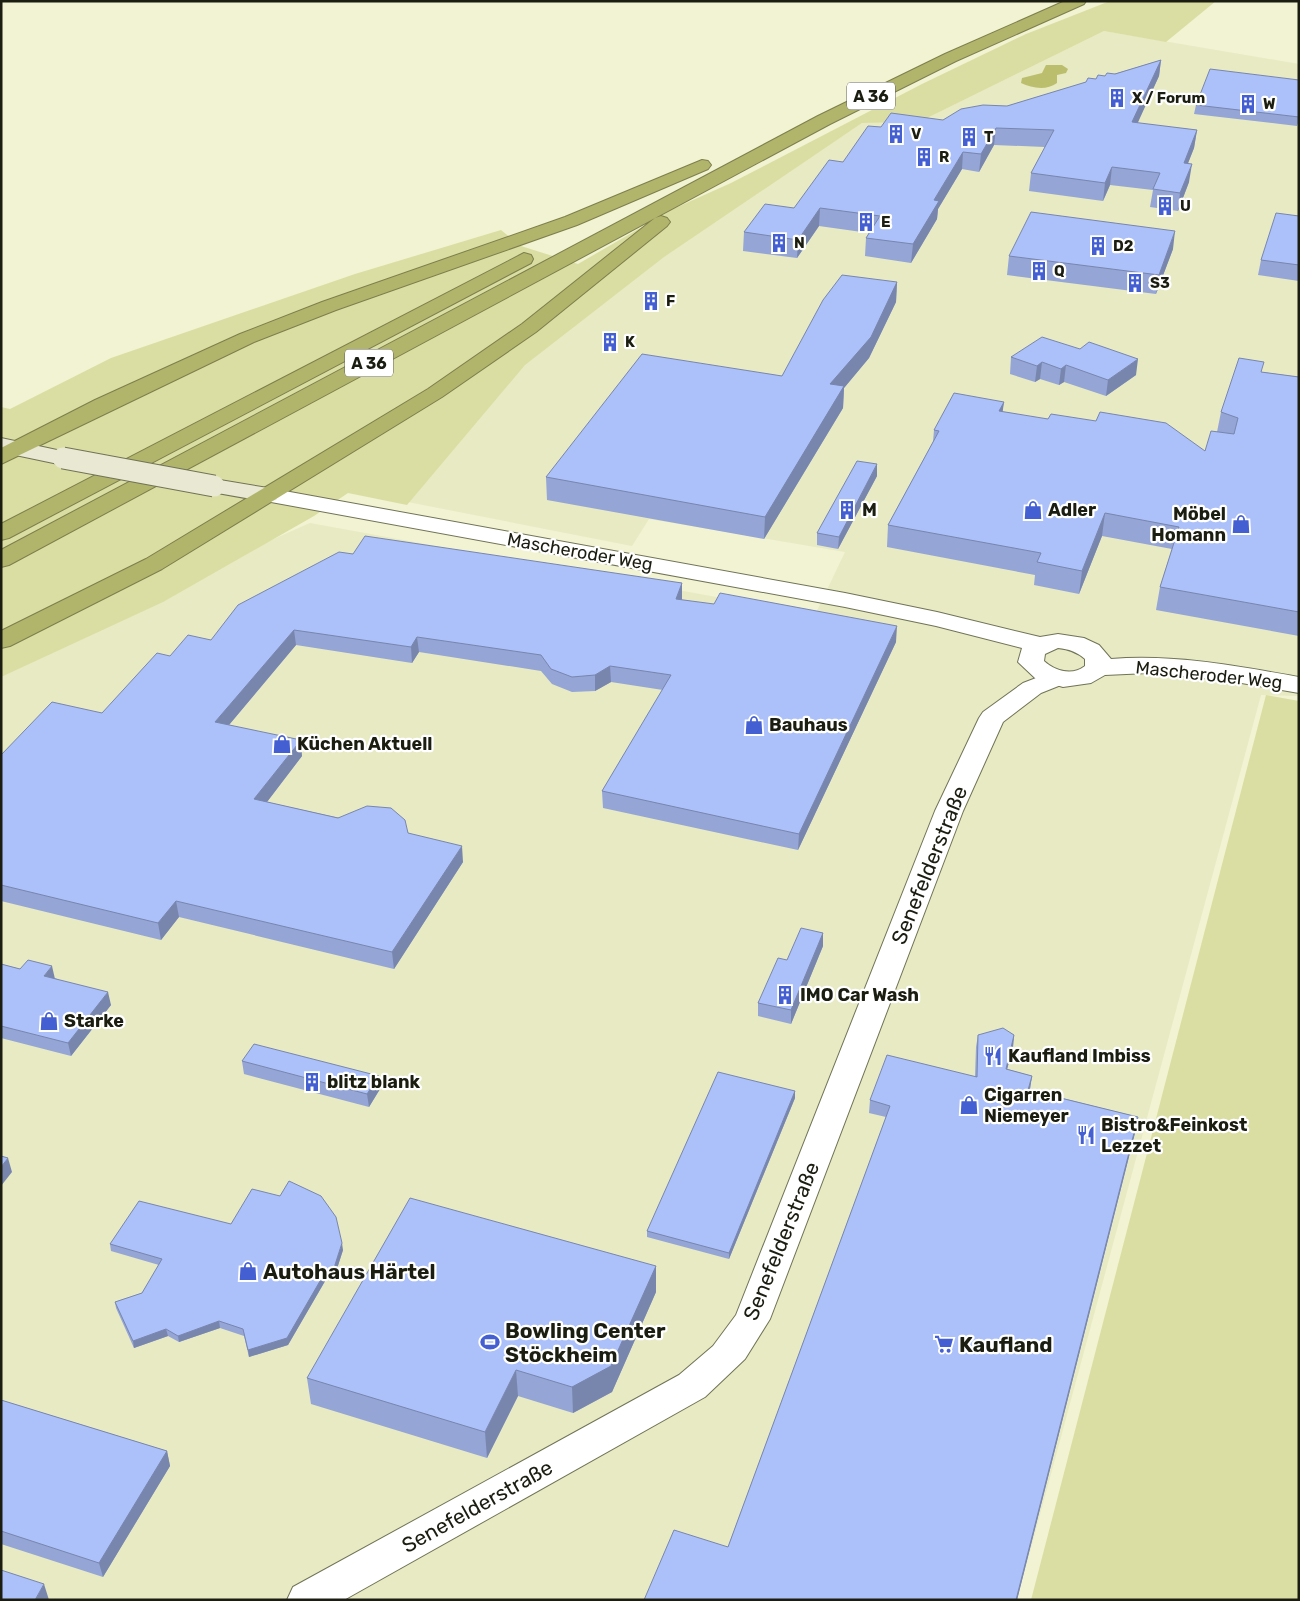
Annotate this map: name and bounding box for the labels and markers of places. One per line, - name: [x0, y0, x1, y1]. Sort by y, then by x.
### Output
- building icon: X / Forum: [1106, 87, 1128, 109]
- place label: X / Forum: [1132, 89, 1205, 107]
- building icon: W: [1237, 93, 1259, 115]
- place label: W: [1263, 95, 1275, 113]
- building icon: V: [885, 123, 907, 145]
- place label: V: [911, 125, 922, 143]
- building icon: T: [958, 126, 980, 148]
- place label: T: [984, 128, 994, 146]
- building icon: R: [913, 146, 935, 168]
- place label: R: [939, 148, 949, 166]
- building icon: U: [1154, 195, 1176, 217]
- place label: U: [1180, 197, 1191, 215]
- building icon: E: [855, 211, 877, 233]
- place label: E: [881, 213, 891, 231]
- building icon: N: [768, 232, 790, 254]
- place label: N: [794, 234, 805, 252]
- building icon: D2: [1087, 235, 1109, 257]
- place label: D2: [1113, 237, 1134, 255]
- building icon: Q: [1028, 260, 1050, 282]
- place label: Q: [1054, 262, 1065, 280]
- building icon: S3: [1124, 272, 1146, 294]
- place label: S3: [1150, 274, 1170, 292]
- building icon: F: [640, 290, 662, 312]
- place label: F: [666, 292, 675, 310]
- building icon: K: [599, 331, 621, 353]
- place label: K: [625, 333, 635, 351]
- building icon: M: [836, 499, 858, 521]
- place label: M: [862, 499, 877, 521]
- shop icon: Adler: [1022, 499, 1044, 521]
- place label: Adler: [1048, 499, 1096, 521]
- place label: Möbel Homann: [1151, 503, 1226, 546]
- shop icon: Möbel Homann: [1230, 513, 1252, 535]
- shop icon: Bauhaus: [743, 714, 765, 736]
- place label: Bauhaus: [769, 714, 848, 736]
- shop icon: Küchen Aktuell: [271, 733, 293, 755]
- place label: Küchen Aktuell: [297, 733, 432, 755]
- building icon: IMO Car Wash: [774, 984, 796, 1006]
- place label: IMO Car Wash: [800, 984, 919, 1006]
- shop icon: Starke: [38, 1010, 60, 1032]
- place label: Starke: [64, 1010, 124, 1032]
- restaurant icon: Kaufland Imbiss: [982, 1045, 1004, 1067]
- place label: Kaufland Imbiss: [1008, 1045, 1151, 1067]
- building icon: blitz blank: [301, 1071, 323, 1093]
- place label: blitz blank: [327, 1071, 421, 1093]
- place label: Cigarren Niemeyer: [984, 1084, 1069, 1127]
- shop icon: Cigarren Niemeyer: [958, 1094, 980, 1116]
- place label: Bistro&Feinkost Lezzet: [1101, 1114, 1247, 1157]
- restaurant icon: Bistro&Feinkost Lezzet: [1075, 1124, 1097, 1146]
- place label: Autohaus Härtel: [263, 1259, 435, 1284]
- shop icon: Autohaus Härtel: [237, 1260, 259, 1282]
- place label: Bowling Center Stöckheim: [505, 1318, 666, 1367]
- sports icon: Bowling Center Stöckheim: [479, 1331, 501, 1353]
- place label: Kaufland: [959, 1332, 1053, 1357]
- supermarket icon: Kaufland: [933, 1333, 955, 1355]

